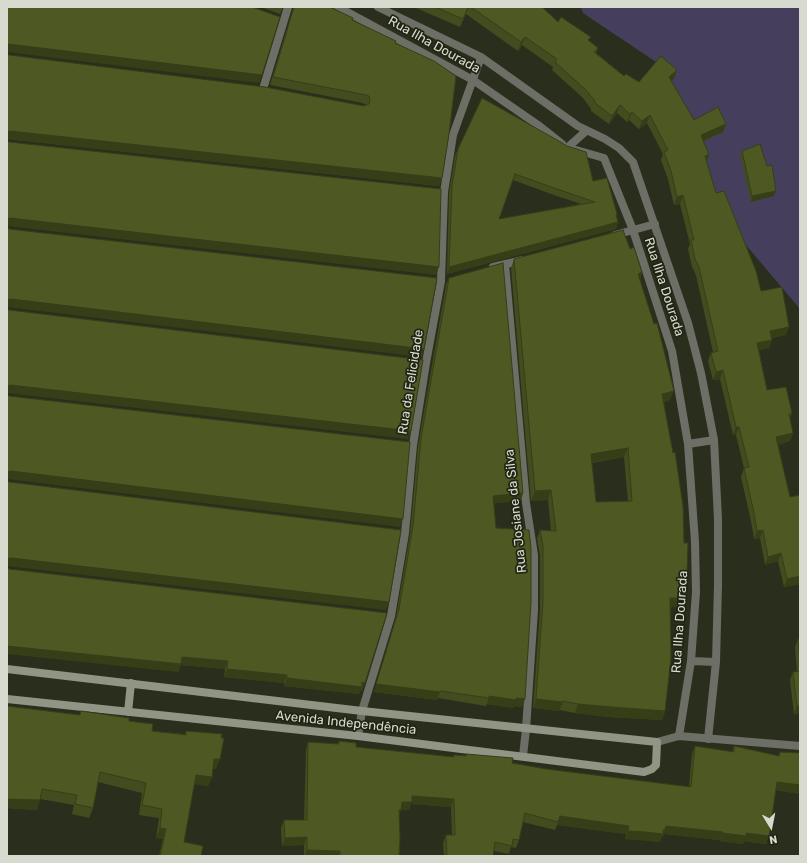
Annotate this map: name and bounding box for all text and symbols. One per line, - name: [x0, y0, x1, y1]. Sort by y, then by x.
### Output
- street label: Rua Ilha Dourada: [385, 13, 483, 77]
- street label: Rua Ilha Dourada: [641, 236, 687, 338]
- street label: Rua da Felicidade: [395, 328, 427, 436]
- street label: Rua Josiane da Silva: [502, 448, 530, 574]
- street label: Rua Ilha Dourada: [669, 570, 691, 674]
- street label: Avenida Independência: [275, 708, 417, 738]
- north arrow: [751, 807, 791, 847]
- text: N: [768, 832, 778, 846]

